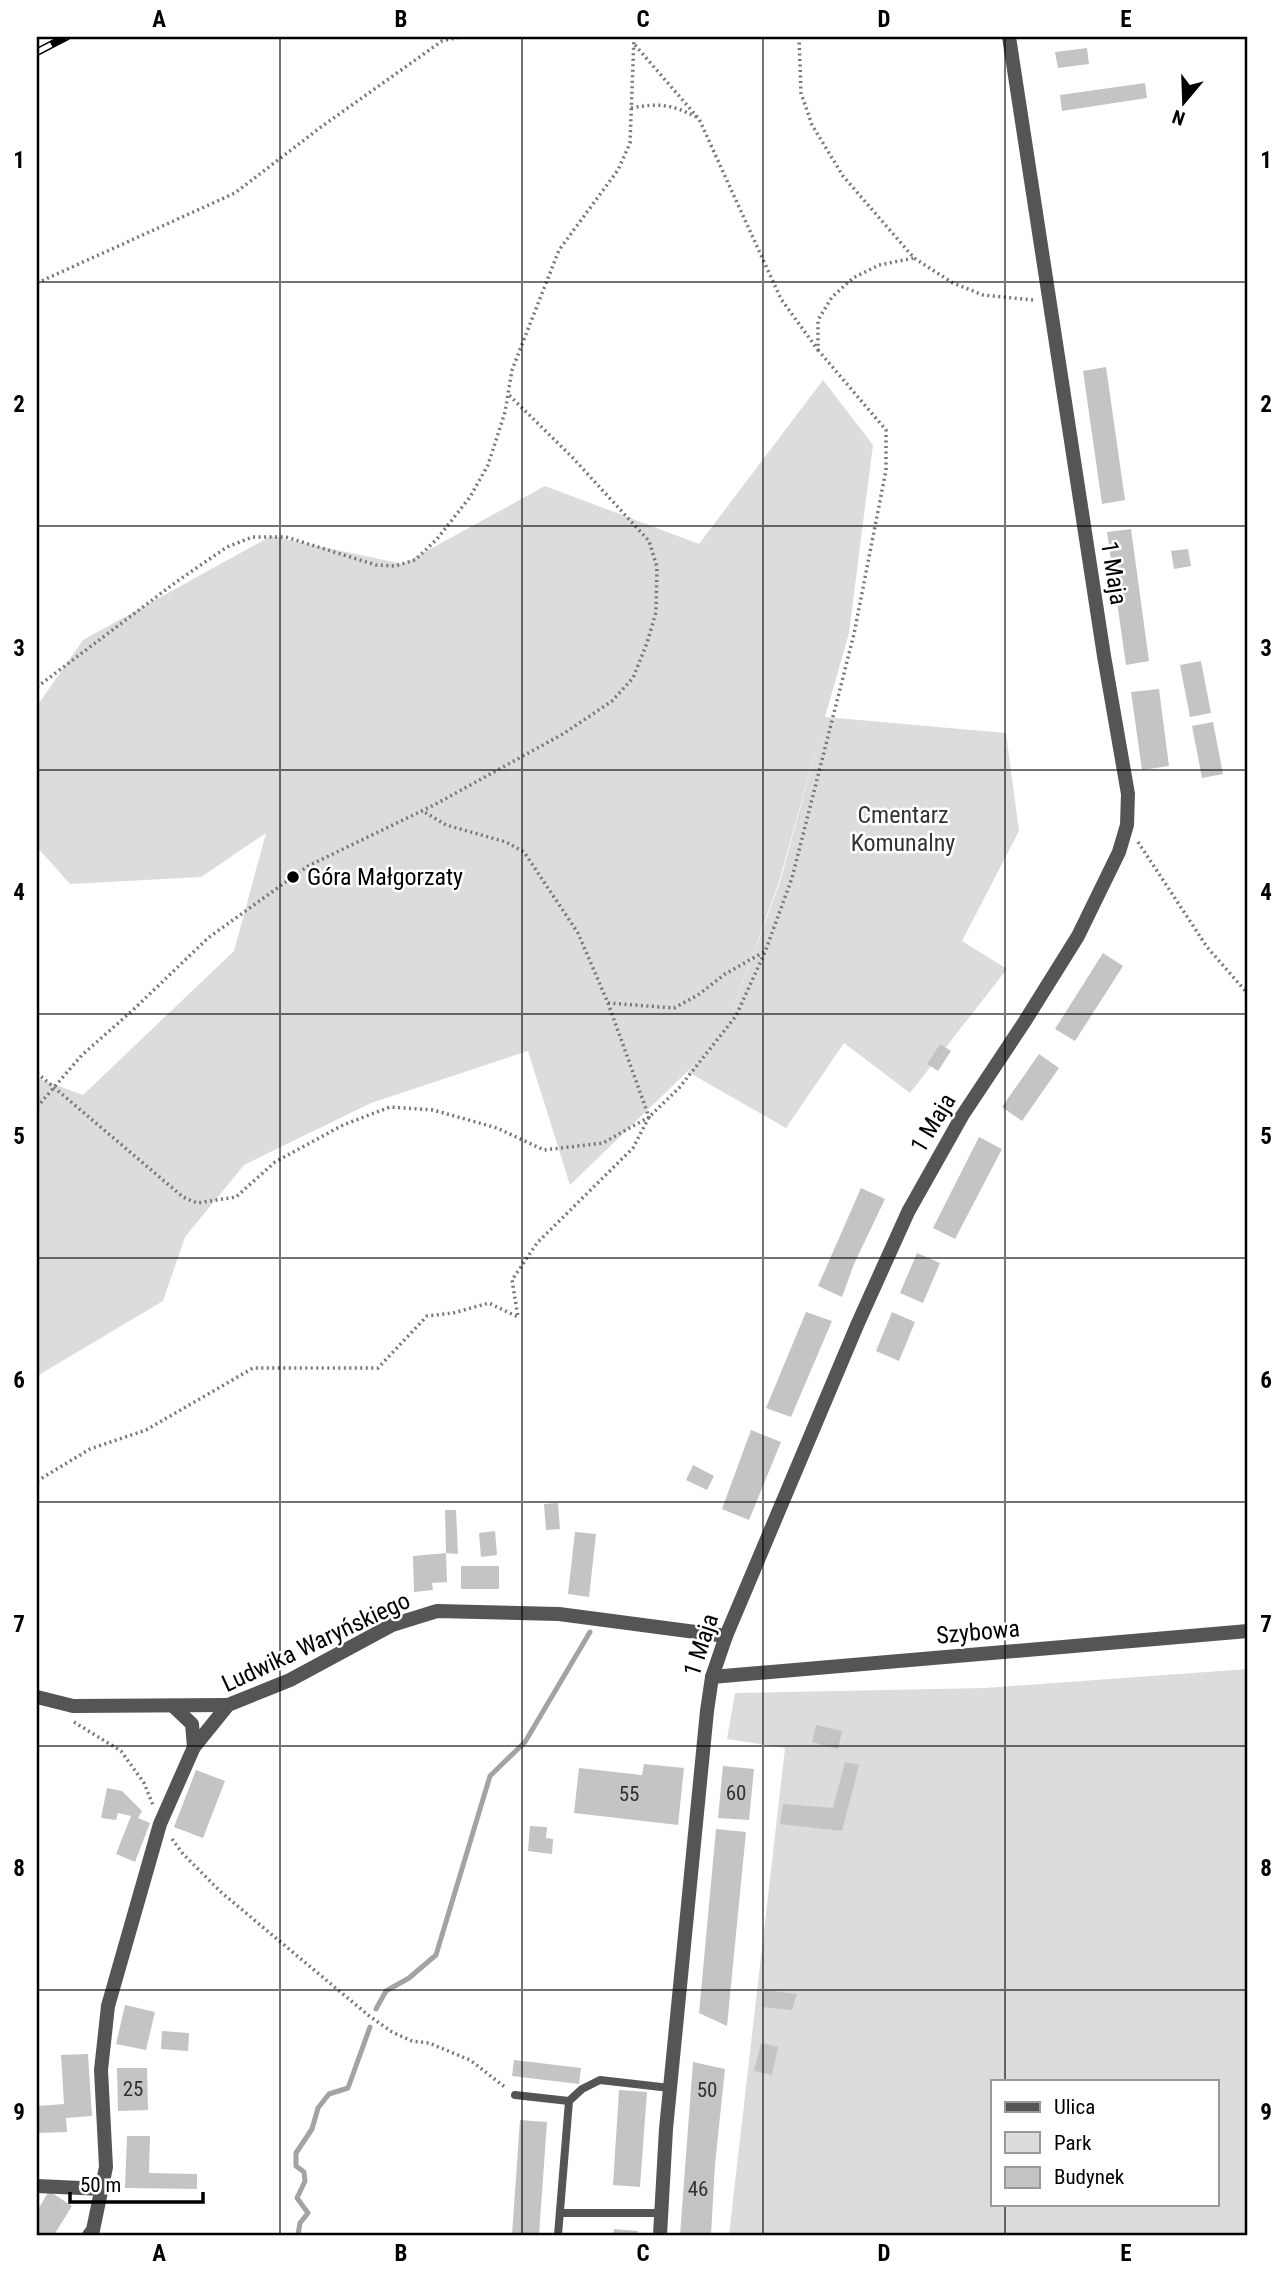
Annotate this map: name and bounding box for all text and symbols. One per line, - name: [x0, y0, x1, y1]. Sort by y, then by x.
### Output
- text: A: [152, 6, 166, 33]
- text: B: [395, 6, 407, 33]
- text: C: [636, 6, 650, 33]
- text: D: [878, 6, 891, 33]
- text: E: [1120, 6, 1132, 33]
- north arrow: [1148, 66, 1218, 136]
- text: N: [1169, 105, 1188, 130]
- text: 1: [13, 147, 25, 174]
- text: 1: [1260, 147, 1272, 174]
- text: 2: [13, 391, 25, 418]
- text: 2: [1260, 391, 1272, 418]
- street label: 1 Maja: [1095, 539, 1133, 607]
- text: 3: [13, 635, 25, 662]
- text: 3: [1260, 635, 1272, 662]
- park label: Cmentarz Komunalny: [851, 801, 955, 857]
- place label: Góra Małgorzaty: [307, 863, 463, 891]
- marker: Góra Małgorzaty: [285, 869, 301, 885]
- text: 4: [13, 879, 25, 906]
- text: 4: [1260, 879, 1272, 906]
- street label: 1 Maja: [905, 1088, 961, 1158]
- text: 5: [13, 1123, 25, 1150]
- text: 5: [1260, 1123, 1272, 1150]
- text: 6: [13, 1367, 25, 1394]
- text: 6: [1260, 1367, 1272, 1394]
- street label: Ludwika Waryńskiego: [218, 1586, 414, 1698]
- street label: 1 Maja: [678, 1610, 724, 1680]
- text: 7: [13, 1611, 25, 1638]
- text: 7: [1260, 1611, 1272, 1638]
- street label: Szybowa: [935, 1614, 1021, 1650]
- house number: 60: [726, 1781, 746, 1805]
- house number: 55: [619, 1782, 639, 1806]
- text: 8: [13, 1855, 25, 1882]
- text: 8: [1260, 1855, 1272, 1882]
- house number: 25: [123, 2077, 143, 2101]
- house number: 50: [697, 2078, 717, 2102]
- legend: [991, 2080, 1218, 2206]
- text: Ulica: [1054, 2095, 1095, 2119]
- text: 9: [13, 2099, 25, 2126]
- text: 9: [1260, 2099, 1272, 2126]
- text: Park: [1054, 2131, 1092, 2155]
- scale bar: [70, 2160, 203, 2204]
- text: Budynek: [1054, 2165, 1125, 2189]
- text: 50 m: [80, 2173, 121, 2197]
- house number: 46: [688, 2177, 708, 2201]
- text: A: [152, 2240, 166, 2267]
- text: B: [395, 2240, 407, 2267]
- text: C: [636, 2240, 650, 2267]
- text: D: [878, 2240, 891, 2267]
- text: E: [1120, 2240, 1132, 2267]

